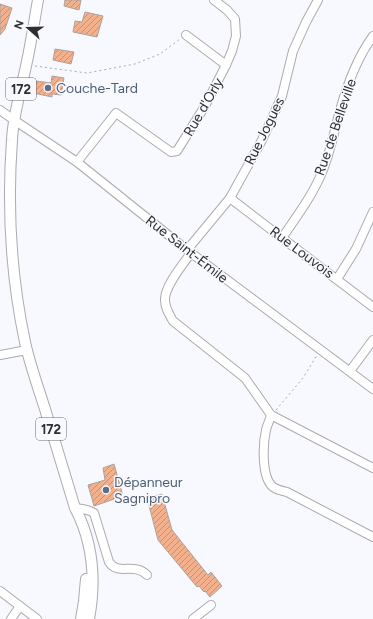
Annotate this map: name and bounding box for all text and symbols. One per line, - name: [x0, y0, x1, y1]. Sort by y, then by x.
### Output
- north arrow: [8, 8, 48, 48]
- text: N: [12, 19, 27, 31]
- street label: Rue d'Orly: [180, 74, 227, 140]
- street label: Rue de Belleville: [311, 76, 360, 178]
- road number: 172: [6, 78, 36, 100]
- place label: Couche-Tard: [56, 80, 138, 97]
- marker: Couche-Tard: [43, 83, 53, 93]
- street label: Rue Jogues: [241, 95, 288, 168]
- street label: Rue Saint-Émile: [142, 212, 232, 287]
- street label: Rue Louvois: [266, 223, 337, 282]
- road number: 172: [36, 418, 66, 440]
- place label: Dépanneur Sagnipro: [114, 474, 183, 507]
- marker: Dépanneur Sagnipro: [101, 485, 111, 495]

